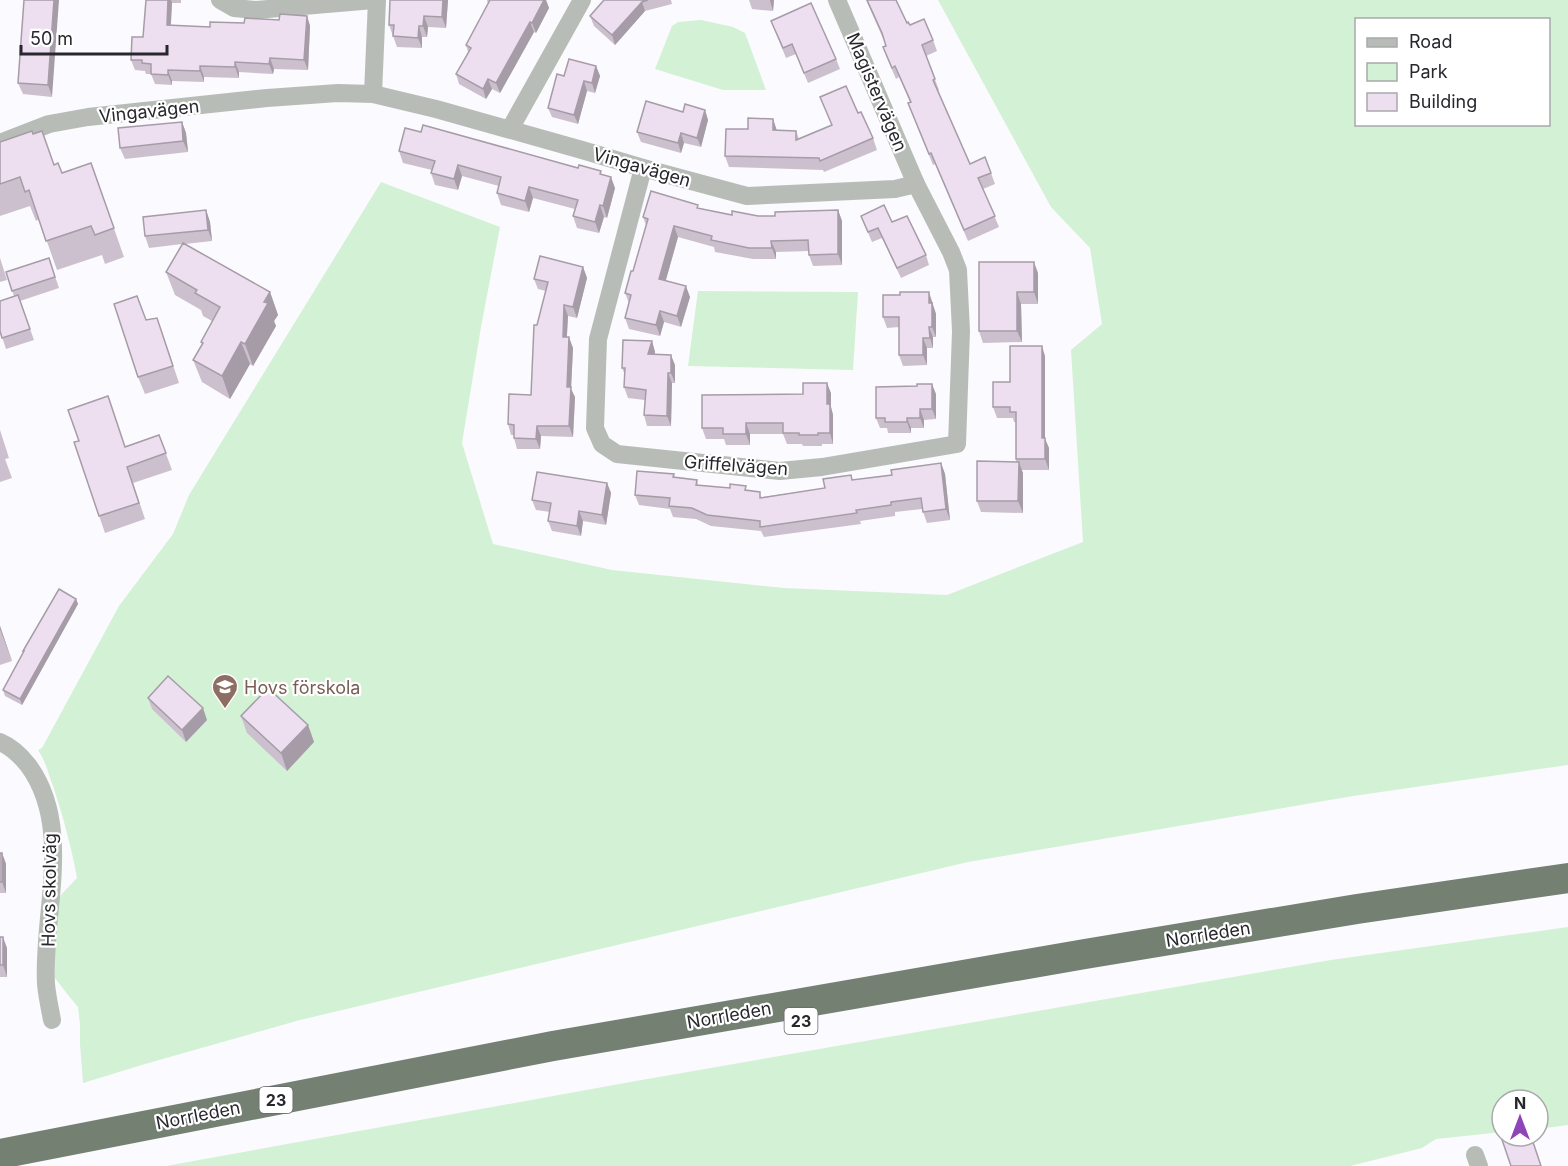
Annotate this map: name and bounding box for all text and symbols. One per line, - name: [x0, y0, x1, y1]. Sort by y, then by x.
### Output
- scale bar: [21, 18, 166, 56]
- legend: [1355, 18, 1550, 126]
- text: 50 m: [30, 28, 73, 49]
- street label: Magistervägen: [843, 30, 911, 154]
- text: Road: [1409, 31, 1452, 52]
- text: Park: [1409, 61, 1448, 82]
- text: Building: [1409, 91, 1477, 112]
- street label: Vingavägen: [98, 95, 200, 127]
- street label: Vingavägen: [591, 143, 693, 191]
- street label: Griffelvägen: [683, 451, 789, 479]
- school or university icon: Hovs förskola: [210, 672, 240, 710]
- place label: Hovs förskola: [244, 677, 360, 698]
- street label: Hovs skolväg: [38, 833, 60, 947]
- street label: Norrleden: [1164, 917, 1252, 951]
- street label: Norrleden: [685, 997, 773, 1033]
- road number: 23: [784, 1008, 818, 1034]
- road number: 23: [260, 1087, 292, 1113]
- north arrow: [1490, 1088, 1550, 1148]
- text: N: [1514, 1093, 1526, 1113]
- street label: Norrleden: [154, 1097, 242, 1133]

